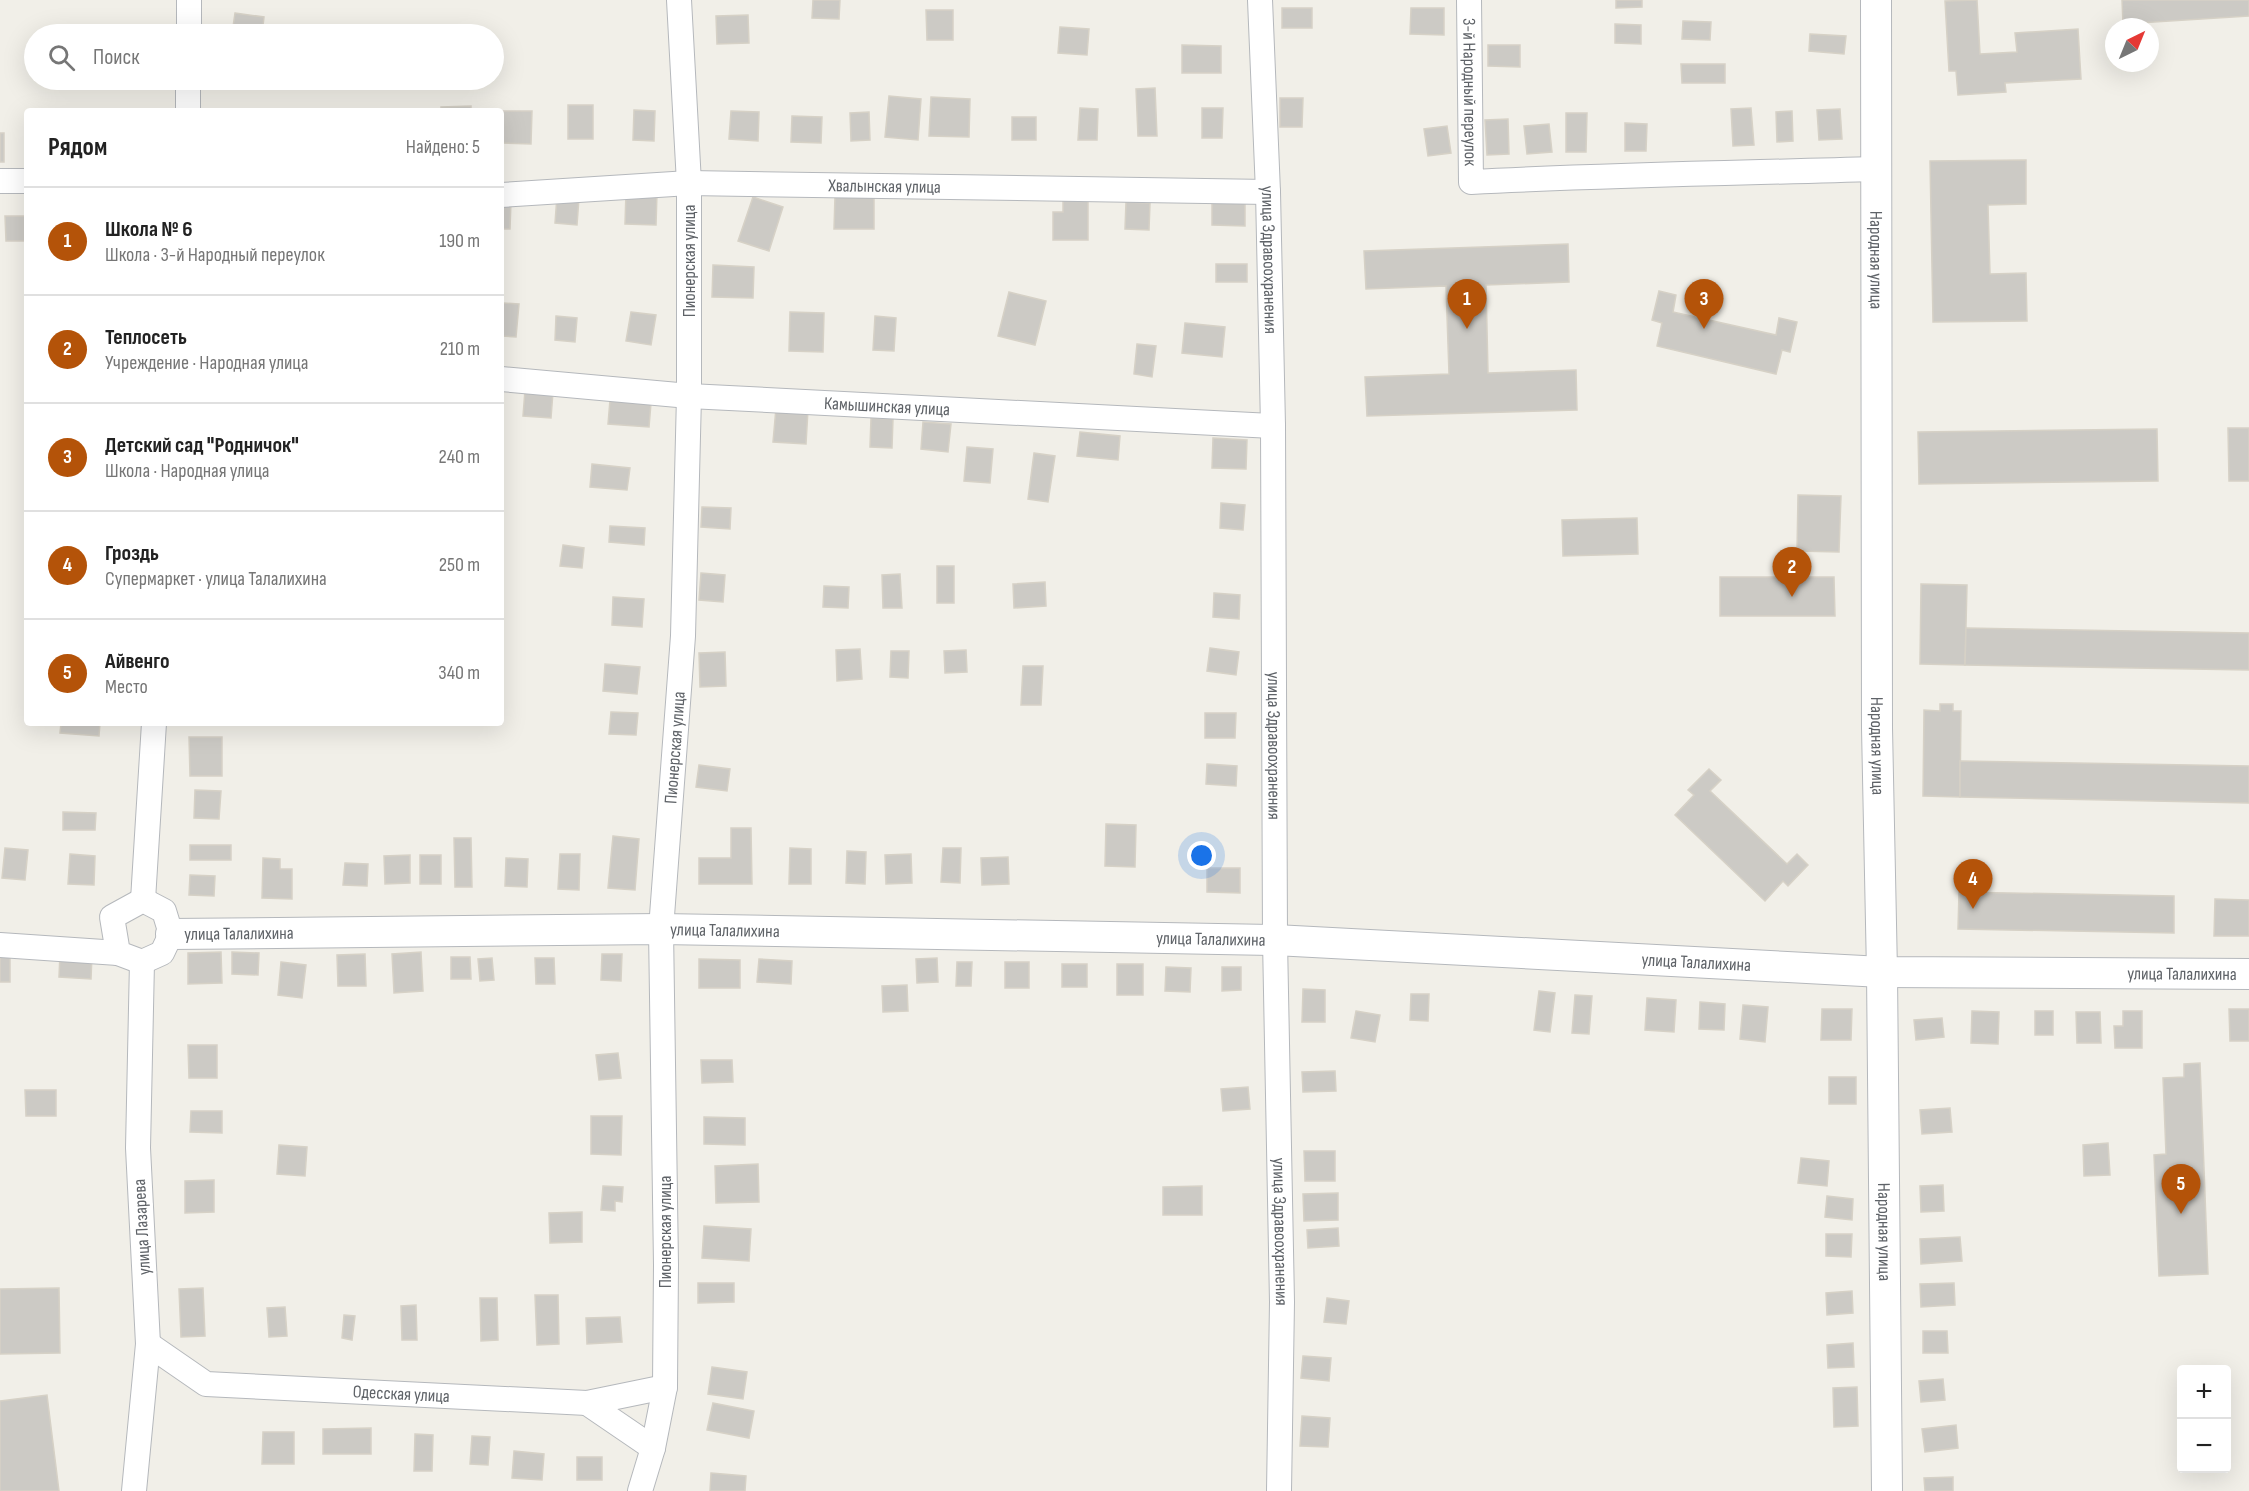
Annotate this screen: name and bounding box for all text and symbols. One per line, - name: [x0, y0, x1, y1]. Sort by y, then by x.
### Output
- street label: 3-й Народный переулок: [1459, 18, 1481, 166]
- north arrow: [2105, 18, 2159, 72]
- search box: [24, 24, 504, 90]
- icon: search: [45, 41, 78, 74]
- text: Поиск: [93, 44, 139, 71]
- text: Рядом: [48, 132, 107, 163]
- text: Найдено: 5: [406, 135, 480, 159]
- street label: Хвалынская улица: [827, 175, 941, 197]
- street label: улица Здравоохранения: [1257, 185, 1282, 334]
- street label: Пионерская улица: [679, 205, 700, 317]
- street label: Народная улица: [1866, 211, 1887, 309]
- text: Школа № 6: [105, 216, 193, 243]
- text: 1: [64, 229, 71, 253]
- text: 190 m: [439, 229, 480, 253]
- text: Школа · 3-й Народный переулок: [105, 243, 325, 267]
- pin: 1: [1448, 280, 1486, 329]
- pin: 3: [1684, 280, 1724, 329]
- text: Теплосеть: [105, 324, 187, 351]
- text: 2: [63, 337, 72, 361]
- text: 210 m: [440, 337, 480, 361]
- text: Учреждение · Народная улица: [105, 351, 308, 375]
- street label: Камышинская улица: [823, 392, 951, 420]
- text: Детский сад "Родничок": [105, 432, 299, 459]
- text: 3: [63, 445, 72, 469]
- text: 240 m: [439, 445, 480, 469]
- text: Школа · Народная улица: [105, 459, 269, 483]
- text: Гроздь: [105, 540, 159, 567]
- pin: 2: [1772, 548, 1812, 597]
- text: 4: [63, 553, 72, 577]
- text: 250 m: [439, 553, 480, 577]
- text: Супермаркет · улица Талалихина: [105, 567, 327, 591]
- text: Айвенго: [105, 648, 170, 675]
- text: 5: [63, 661, 72, 685]
- text: 340 m: [438, 661, 480, 685]
- street label: улица Здравоохранения: [1263, 672, 1285, 820]
- text: Место: [105, 675, 148, 699]
- street label: Пионерская улица: [660, 691, 689, 805]
- street label: Народная улица: [1866, 697, 1889, 795]
- your location: [1187, 841, 1216, 870]
- pin: 4: [1954, 860, 1992, 909]
- street label: улица Талалихина: [670, 919, 780, 942]
- street label: улица Талалихина: [184, 922, 294, 944]
- street label: улица Талалихина: [1156, 927, 1266, 950]
- street label: улица Талалихина: [1641, 949, 1752, 976]
- street label: улица Талалихина: [2127, 963, 2237, 984]
- street label: улица Здравоохранения: [1269, 1157, 1293, 1306]
- pin: 5: [2162, 1164, 2200, 1214]
- street label: Пионерская улица: [655, 1176, 676, 1288]
- street label: улица Лазарева: [129, 1178, 155, 1276]
- street label: Народная улица: [1874, 1183, 1895, 1281]
- map controls: [2177, 1365, 2231, 1473]
- button: +: [2177, 1365, 2231, 1419]
- street label: Одесская улица: [352, 1381, 450, 1407]
- button: −: [2177, 1419, 2231, 1473]

